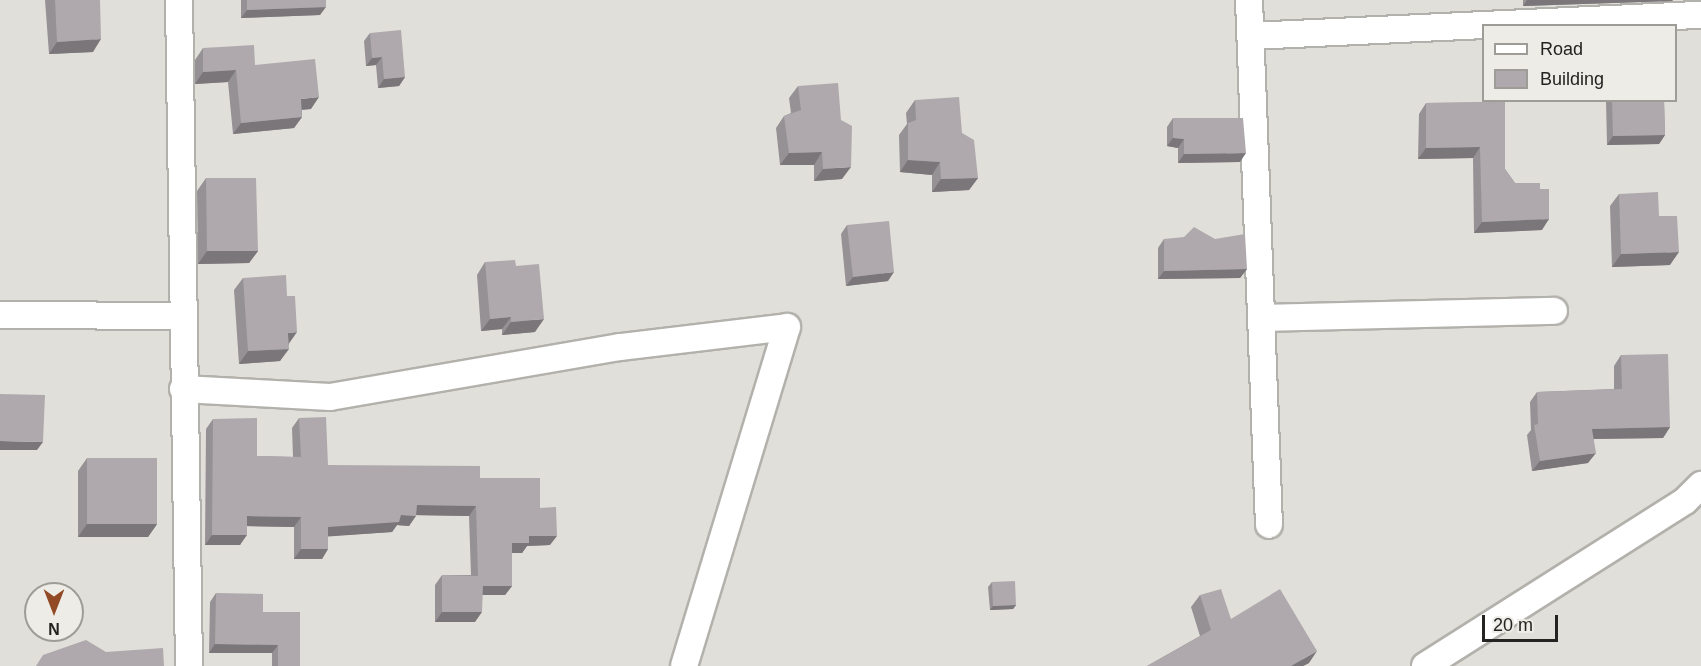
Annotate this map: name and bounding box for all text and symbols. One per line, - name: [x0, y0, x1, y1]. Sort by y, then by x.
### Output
- legend: [1482, 24, 1677, 102]
- text: Road: [1540, 39, 1583, 59]
- text: Building: [1540, 69, 1604, 89]
- north arrow: [24, 582, 84, 642]
- scale bar: [1485, 603, 1562, 641]
- text: 20 m: [1493, 615, 1533, 635]
- text: N: [48, 620, 60, 637]

